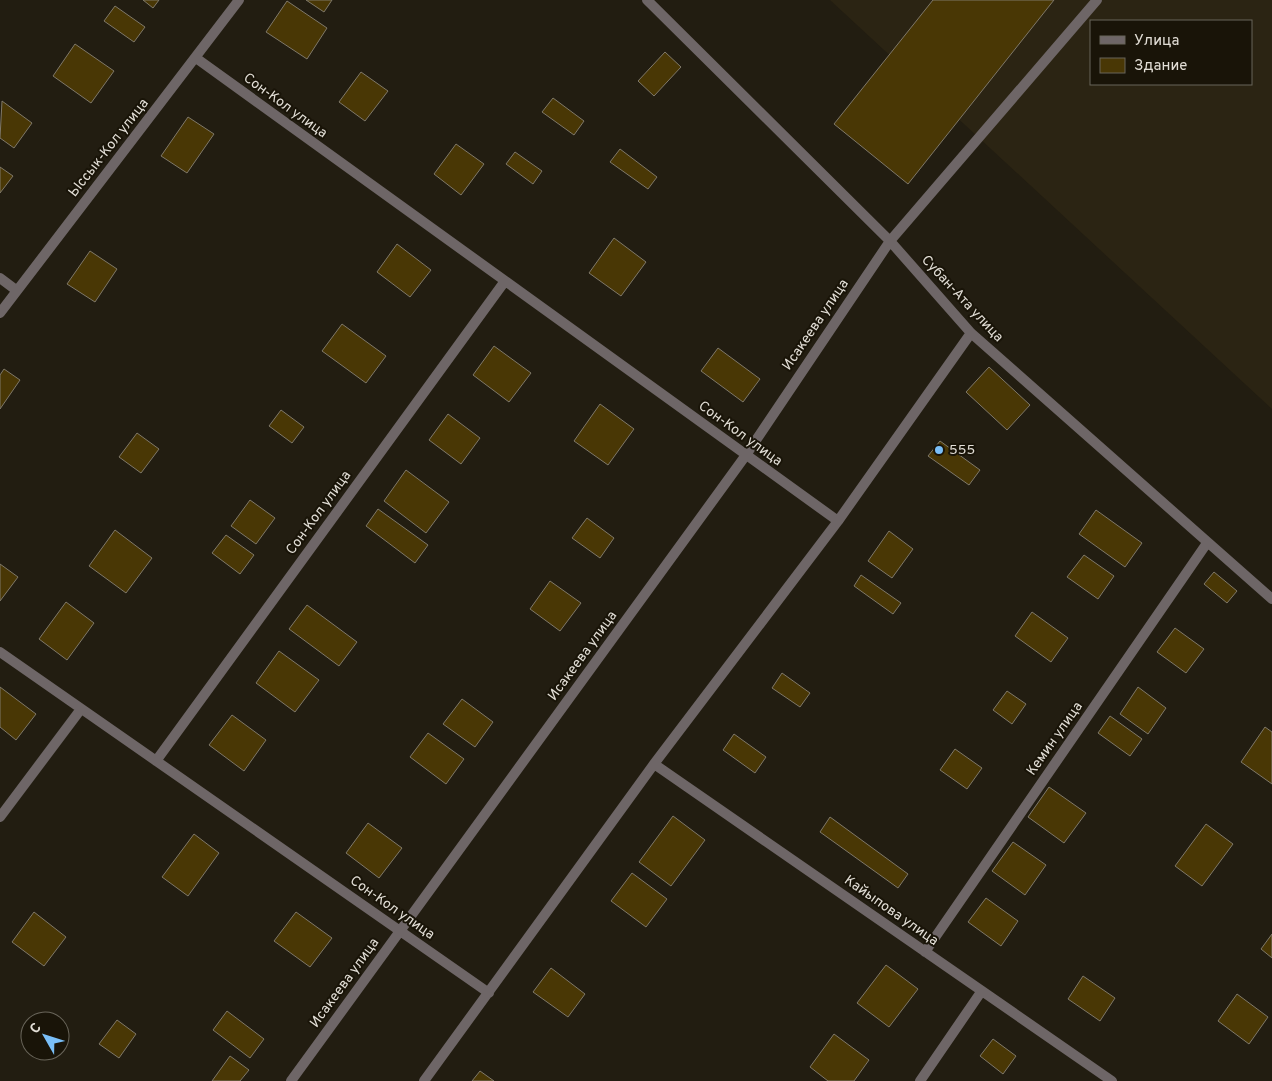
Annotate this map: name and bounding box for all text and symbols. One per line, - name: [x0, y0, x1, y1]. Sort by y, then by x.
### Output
- legend: [1090, 20, 1252, 85]
- text: Улица: [1134, 32, 1179, 51]
- text: Здание: [1134, 57, 1187, 76]
- street label: Сон-Кол улица: [240, 70, 330, 142]
- street label: Ыссык-Кол улица: [65, 95, 153, 201]
- street label: Субан-Ата улица: [917, 252, 1007, 346]
- street label: Исакеева улица: [779, 276, 853, 374]
- street label: Сон-Кол улица: [695, 398, 785, 470]
- place label: 555: [949, 442, 975, 459]
- marker: 555: [933, 444, 945, 456]
- street label: Сон-Кол улица: [283, 468, 355, 558]
- street label: Исакеева улица: [545, 608, 621, 704]
- street label: Кемин улица: [1023, 699, 1087, 779]
- street label: Сон-Кол улица: [346, 872, 438, 944]
- street label: Кайыпова улица: [841, 872, 941, 950]
- street label: Исакеева улица: [307, 935, 383, 1031]
- north arrow: [20, 1011, 70, 1061]
- text: С: [27, 1020, 46, 1038]

